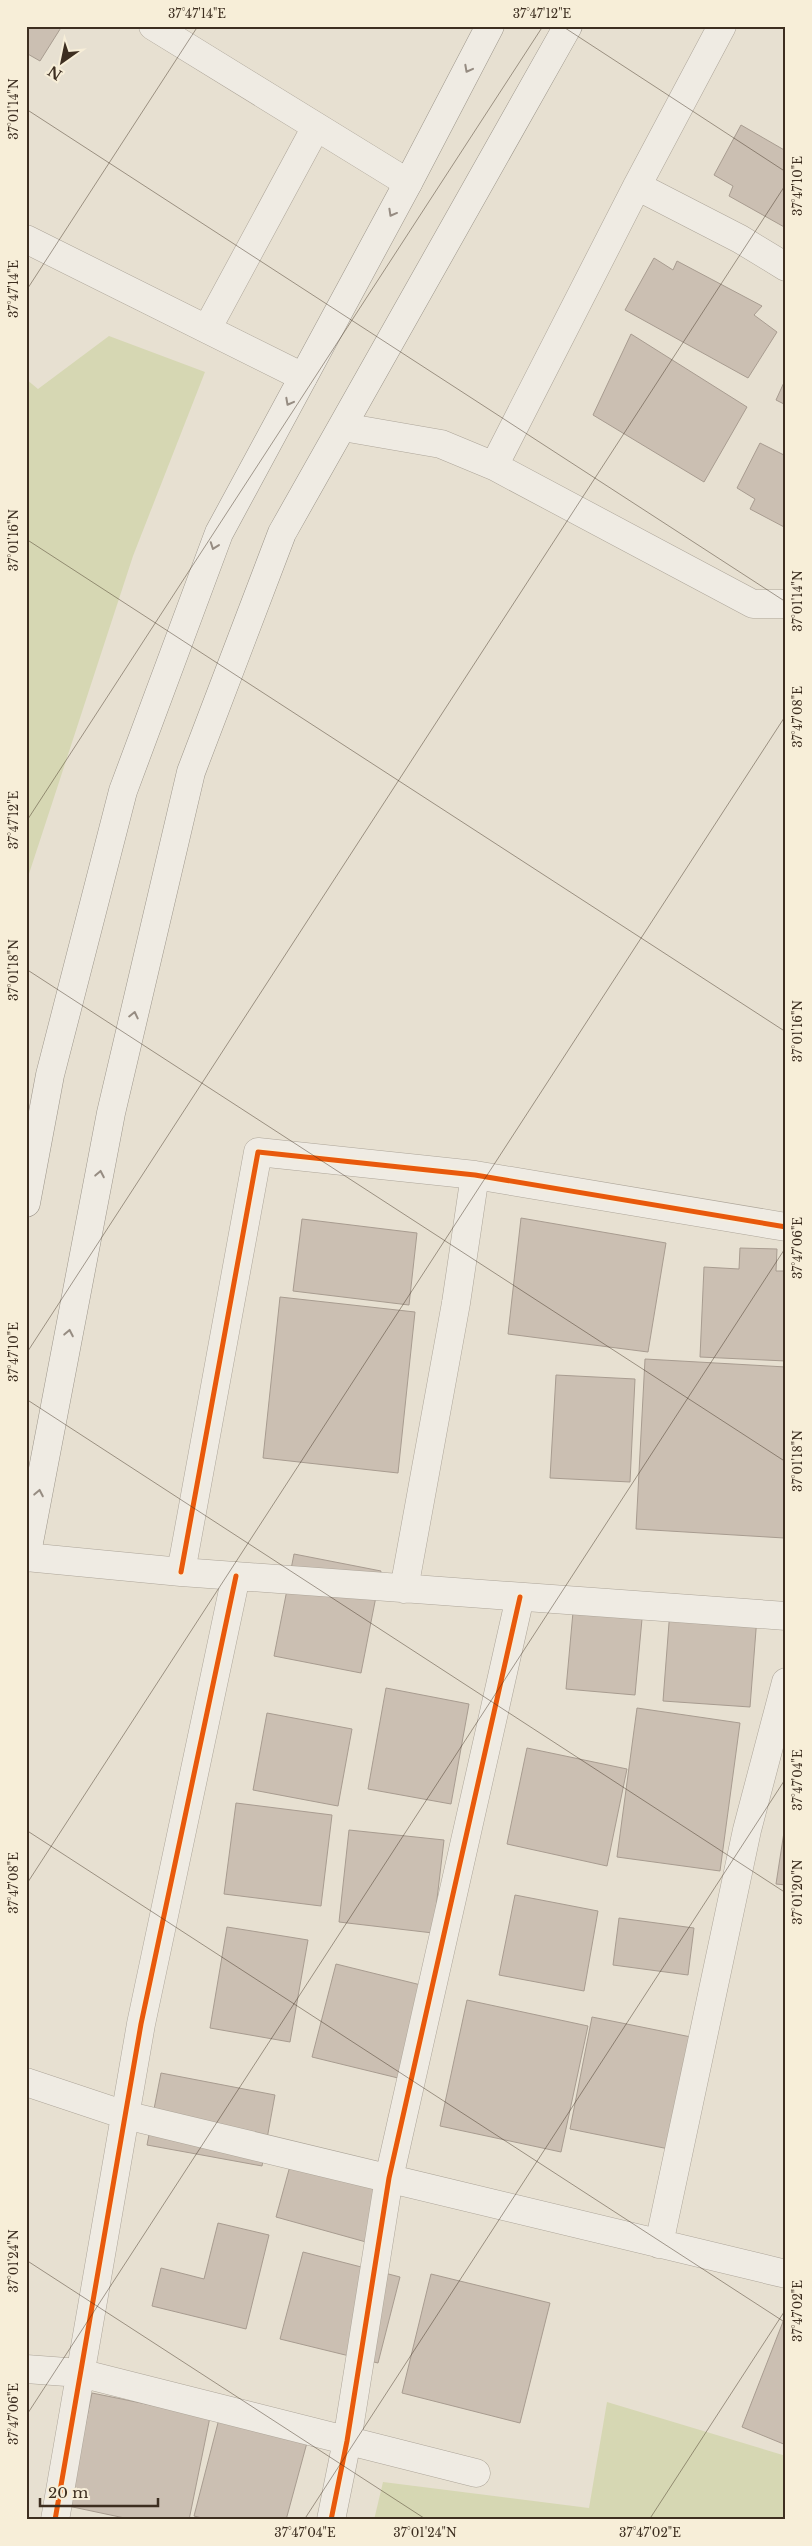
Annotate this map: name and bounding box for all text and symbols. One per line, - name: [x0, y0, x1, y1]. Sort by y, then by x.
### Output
- text: 37°47'14"E: [168, 6, 226, 21]
- text: 37°47'12"E: [513, 6, 572, 21]
- north arrow: [38, 38, 88, 88]
- text: N: [44, 62, 65, 84]
- one-way arrow: [464, 64, 474, 73]
- text: 37°01'14"N: [6, 78, 21, 140]
- text: 37°47'10"E: [790, 156, 805, 216]
- one-way arrow: [388, 208, 398, 217]
- text: 37°47'14"E: [6, 260, 21, 318]
- one-way arrow: [285, 397, 295, 406]
- text: 37°01'16"N: [6, 509, 21, 571]
- one-way arrow: [210, 541, 220, 550]
- text: 37°01'14"N: [790, 570, 805, 632]
- text: 37°47'08"E: [790, 686, 805, 748]
- text: 37°47'12"E: [6, 790, 21, 849]
- text: 37°01'18"N: [6, 939, 21, 1001]
- text: 37°01'16"N: [790, 1000, 805, 1062]
- one-way arrow: [128, 1010, 139, 1019]
- one-way arrow: [94, 1169, 104, 1178]
- text: 37°47'06"E: [790, 1217, 805, 1279]
- text: 37°47'10"E: [6, 1322, 21, 1382]
- one-way arrow: [64, 1329, 74, 1338]
- text: 37°01'18"N: [790, 1430, 805, 1492]
- one-way arrow: [33, 1488, 43, 1497]
- text: 37°47'04"E: [790, 1749, 805, 1811]
- text: 37°47'08"E: [6, 1852, 21, 1914]
- text: 37°01'20"N: [790, 1859, 805, 1925]
- text: 37°01'24"N: [6, 2229, 21, 2293]
- text: 37°47'02"E: [790, 2280, 805, 2342]
- text: 37°47'06"E: [6, 2383, 21, 2445]
- scale bar: [40, 2476, 158, 2508]
- text: 20 m: [48, 2483, 88, 2502]
- text: 37°47'04"E: [274, 2525, 336, 2540]
- text: 37°01'24"N: [393, 2525, 457, 2540]
- text: 37°47'02"E: [619, 2525, 681, 2540]

